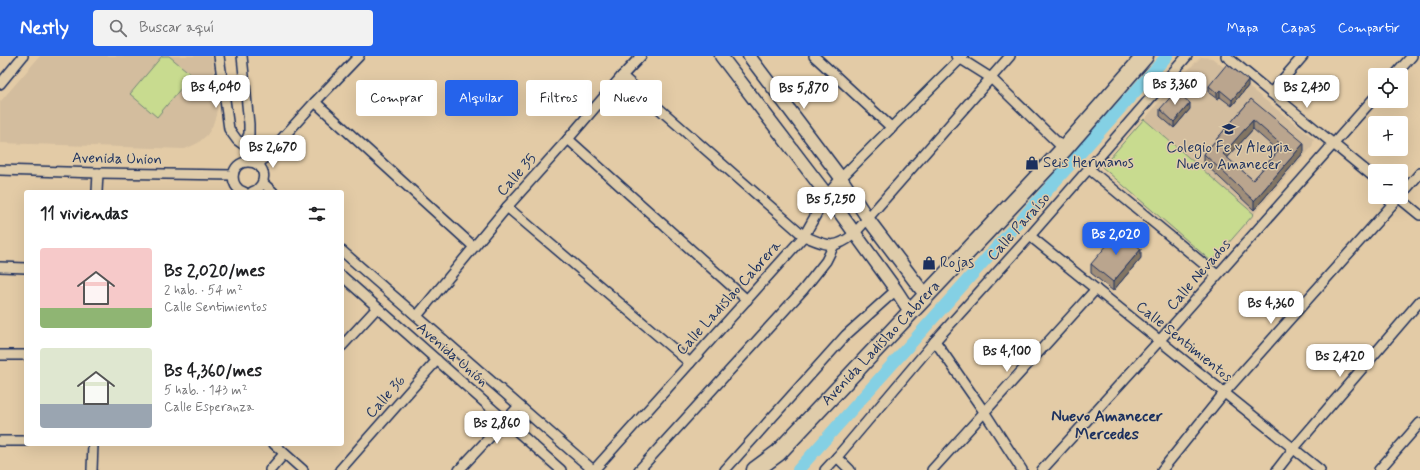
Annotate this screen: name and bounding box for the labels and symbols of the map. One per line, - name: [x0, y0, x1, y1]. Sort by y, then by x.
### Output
- pin: Bs 3,360: [1134, 72, 1216, 106]
- pin: Bs 4,040: [175, 75, 257, 109]
- pin: Bs 2,430: [1266, 75, 1348, 109]
- pin: Bs 5,870: [763, 76, 845, 110]
- school or university icon: Colegio Fe y Alegria Nuevo Amanecer: [1221, 121, 1237, 137]
- pin: Bs 2,670: [232, 135, 314, 169]
- place label: Colegio Fe y Alegria Nuevo Amanecer: [1166, 138, 1293, 175]
- street label: Avenida Union: [72, 148, 162, 170]
- street label: Calle 35: [492, 149, 542, 201]
- place label: Seis Hermanos: [1043, 153, 1134, 173]
- shop icon: Seis Hermanos: [1024, 155, 1040, 171]
- pin: Bs 5,250: [790, 187, 872, 221]
- street label: Calle Paraíso: [983, 189, 1055, 265]
- pin: Bs 2,020: [1075, 222, 1157, 256]
- street label: Calle Nevados: [1162, 235, 1236, 315]
- street label: Calle Ladislao Cabrera: [672, 236, 787, 360]
- place label: Rojas: [940, 253, 974, 273]
- shop icon: Rojas: [921, 255, 937, 271]
- street label: Avenida Ladislao Cabrera: [817, 277, 945, 410]
- pin: Bs 4,360: [1230, 291, 1312, 325]
- street label: Calle Sentimientos: [1132, 297, 1237, 387]
- street label: Avenida Unión: [412, 318, 492, 392]
- pin: Bs 4,100: [966, 339, 1048, 373]
- pin: Bs 2,420: [1299, 344, 1381, 378]
- street label: Calle 36: [361, 371, 411, 423]
- district label: Nuevo Amanecer Mercedes: [1051, 406, 1163, 445]
- pin: Bs 2,860: [456, 411, 538, 445]

